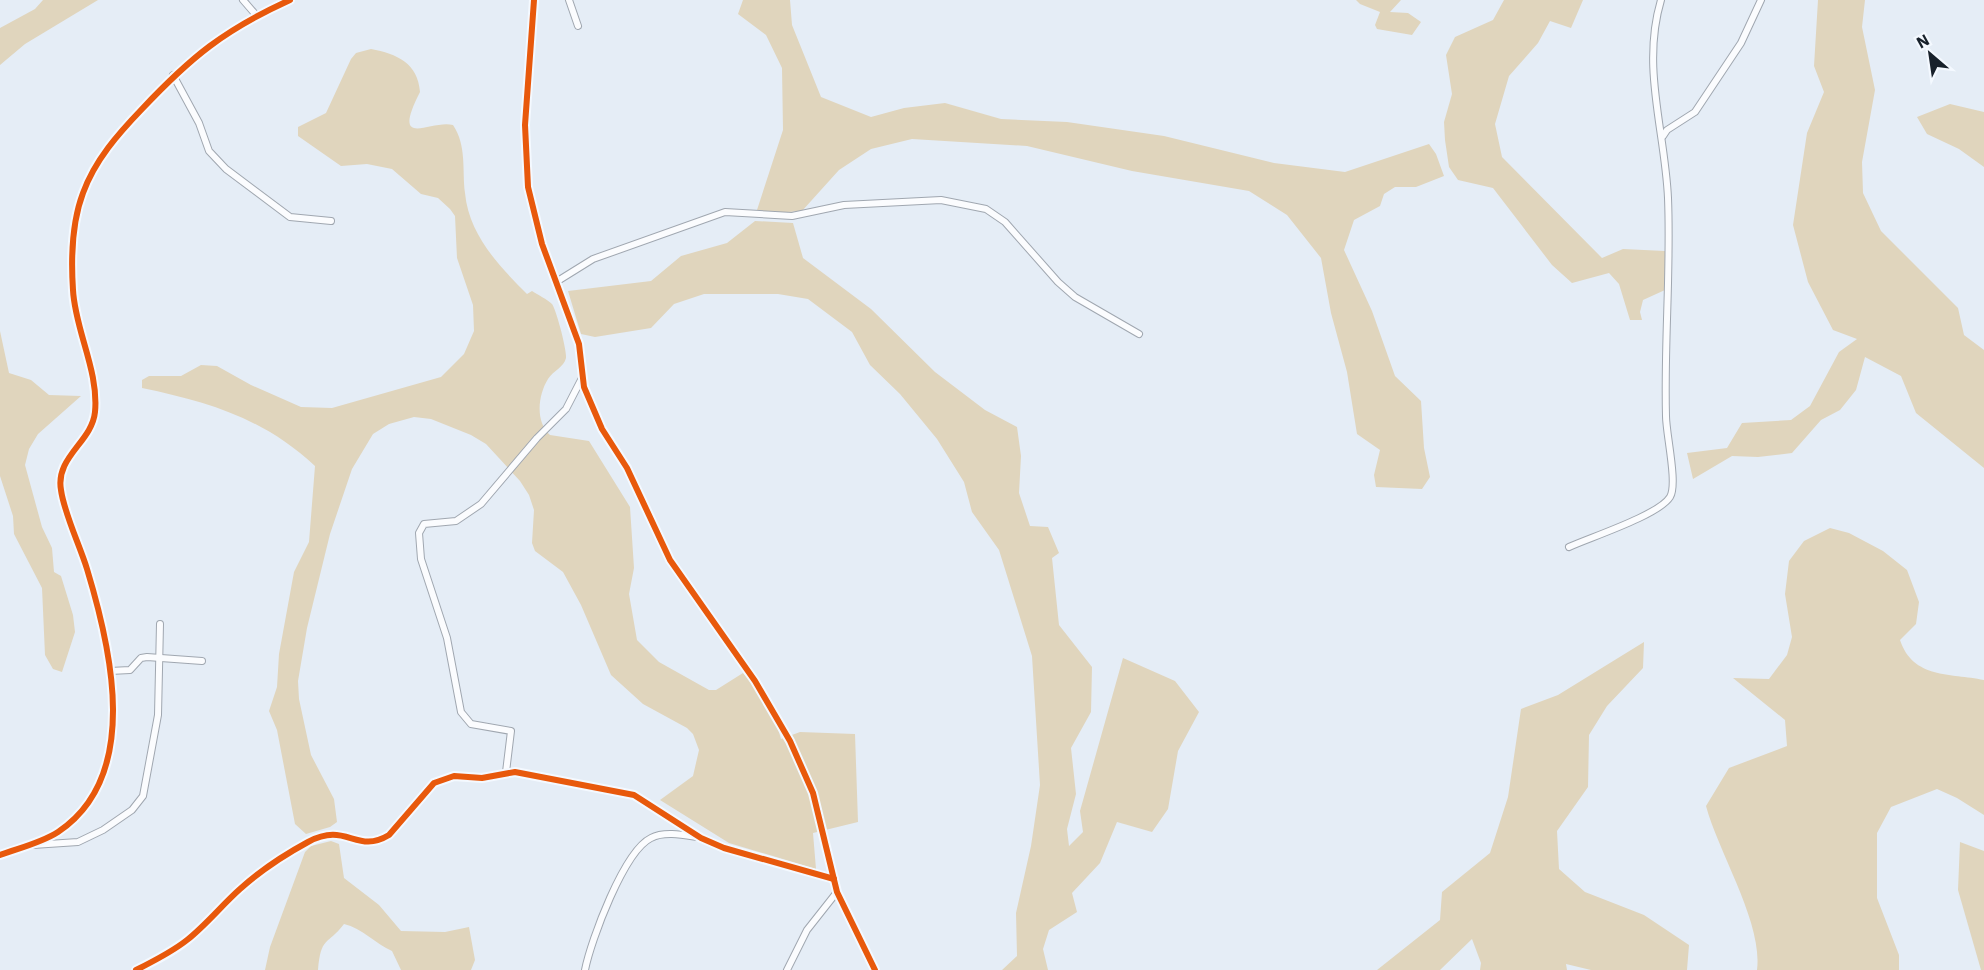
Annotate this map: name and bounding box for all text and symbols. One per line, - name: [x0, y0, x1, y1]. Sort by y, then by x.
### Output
- north arrow: [1900, 24, 1960, 84]
- text: N: [1913, 29, 1933, 52]

